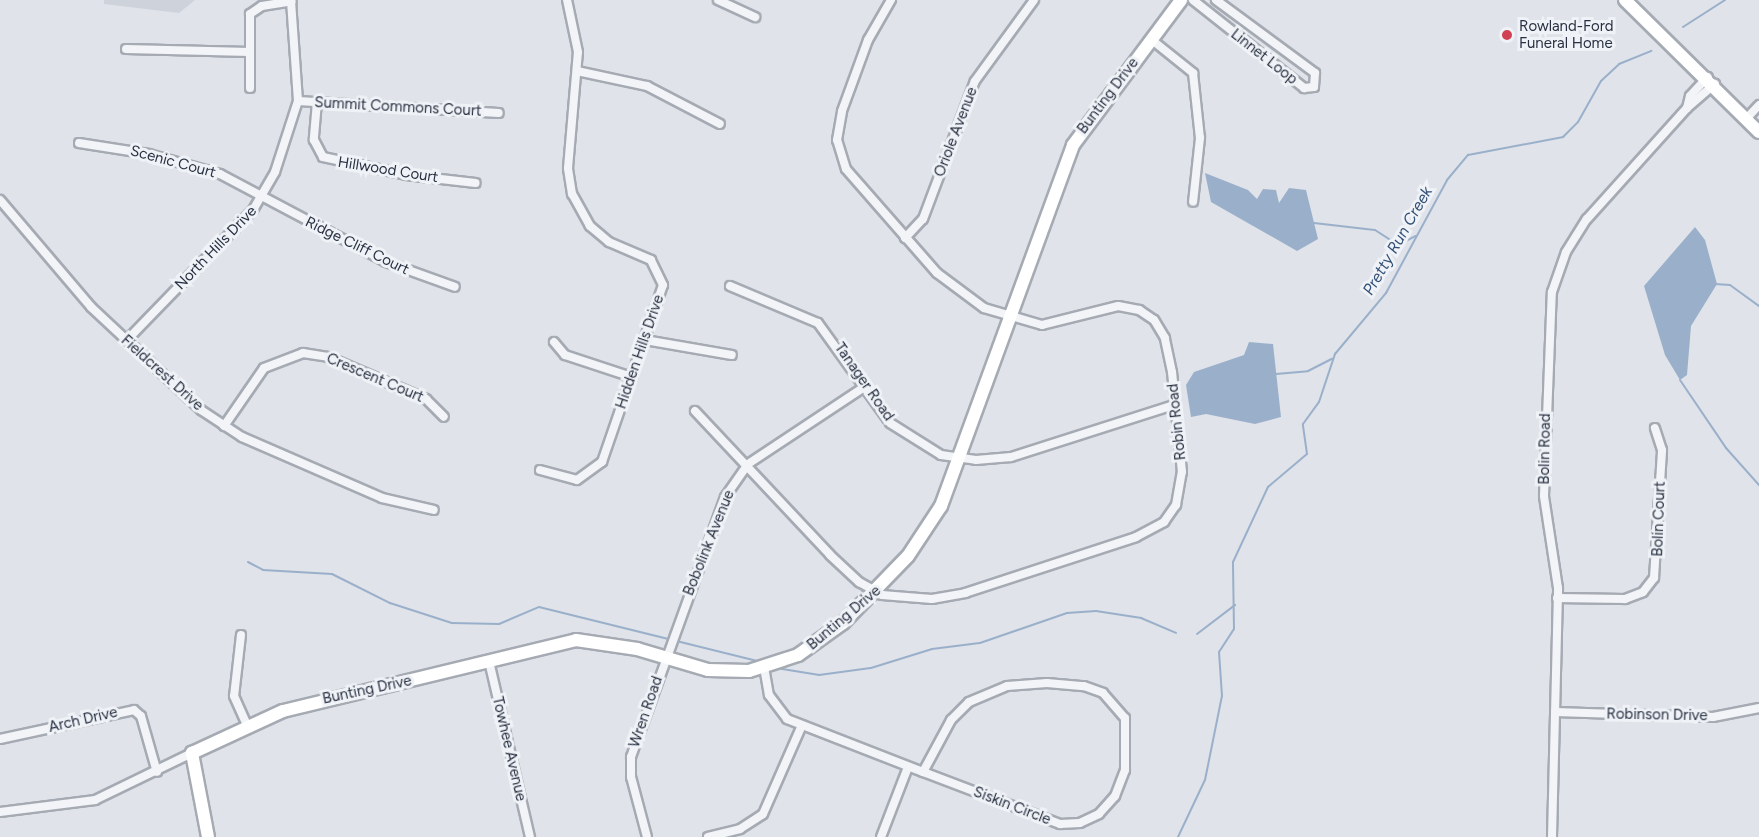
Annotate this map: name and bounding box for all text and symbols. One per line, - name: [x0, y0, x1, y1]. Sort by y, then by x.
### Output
- place label: Rowland-Ford Funeral Home: [1519, 17, 1614, 52]
- street label: Linnet Loop: [1227, 25, 1301, 89]
- marker: Rowland-Ford Funeral Home: [1500, 28, 1514, 42]
- street label: Bunting Drive: [1074, 54, 1142, 138]
- street label: Oriole Avenue: [931, 85, 981, 179]
- street label: Summit Commons Court: [314, 94, 482, 120]
- street label: Scenic Court: [128, 142, 218, 182]
- street label: Hillwood Court: [336, 153, 440, 187]
- water label: Pretty Run Creek: [1359, 183, 1437, 299]
- street label: North Hills Drive: [171, 202, 261, 294]
- street label: Ridge Cliff Court: [302, 213, 412, 279]
- street label: Hidden Hills Drive: [612, 293, 668, 411]
- street label: Fieldcrest Drive: [117, 331, 207, 415]
- street label: Tanager Road: [830, 339, 898, 425]
- street label: Crescent Court: [324, 349, 426, 407]
- street label: Robin Road: [1164, 383, 1190, 461]
- street label: Bolin Road: [1535, 413, 1555, 485]
- street label: Bolin Court: [1649, 481, 1669, 557]
- street label: Bobolink Avenue: [680, 488, 738, 598]
- street label: Bunting Drive: [804, 582, 884, 654]
- street label: Bunting Drive: [321, 672, 413, 708]
- street label: Wren Road: [625, 674, 667, 750]
- street label: Towhee Avenue: [488, 695, 530, 803]
- street label: Arch Drive: [47, 703, 119, 737]
- street label: Robinson Drive: [1606, 705, 1708, 725]
- street label: Siskin Circle: [971, 783, 1053, 829]

